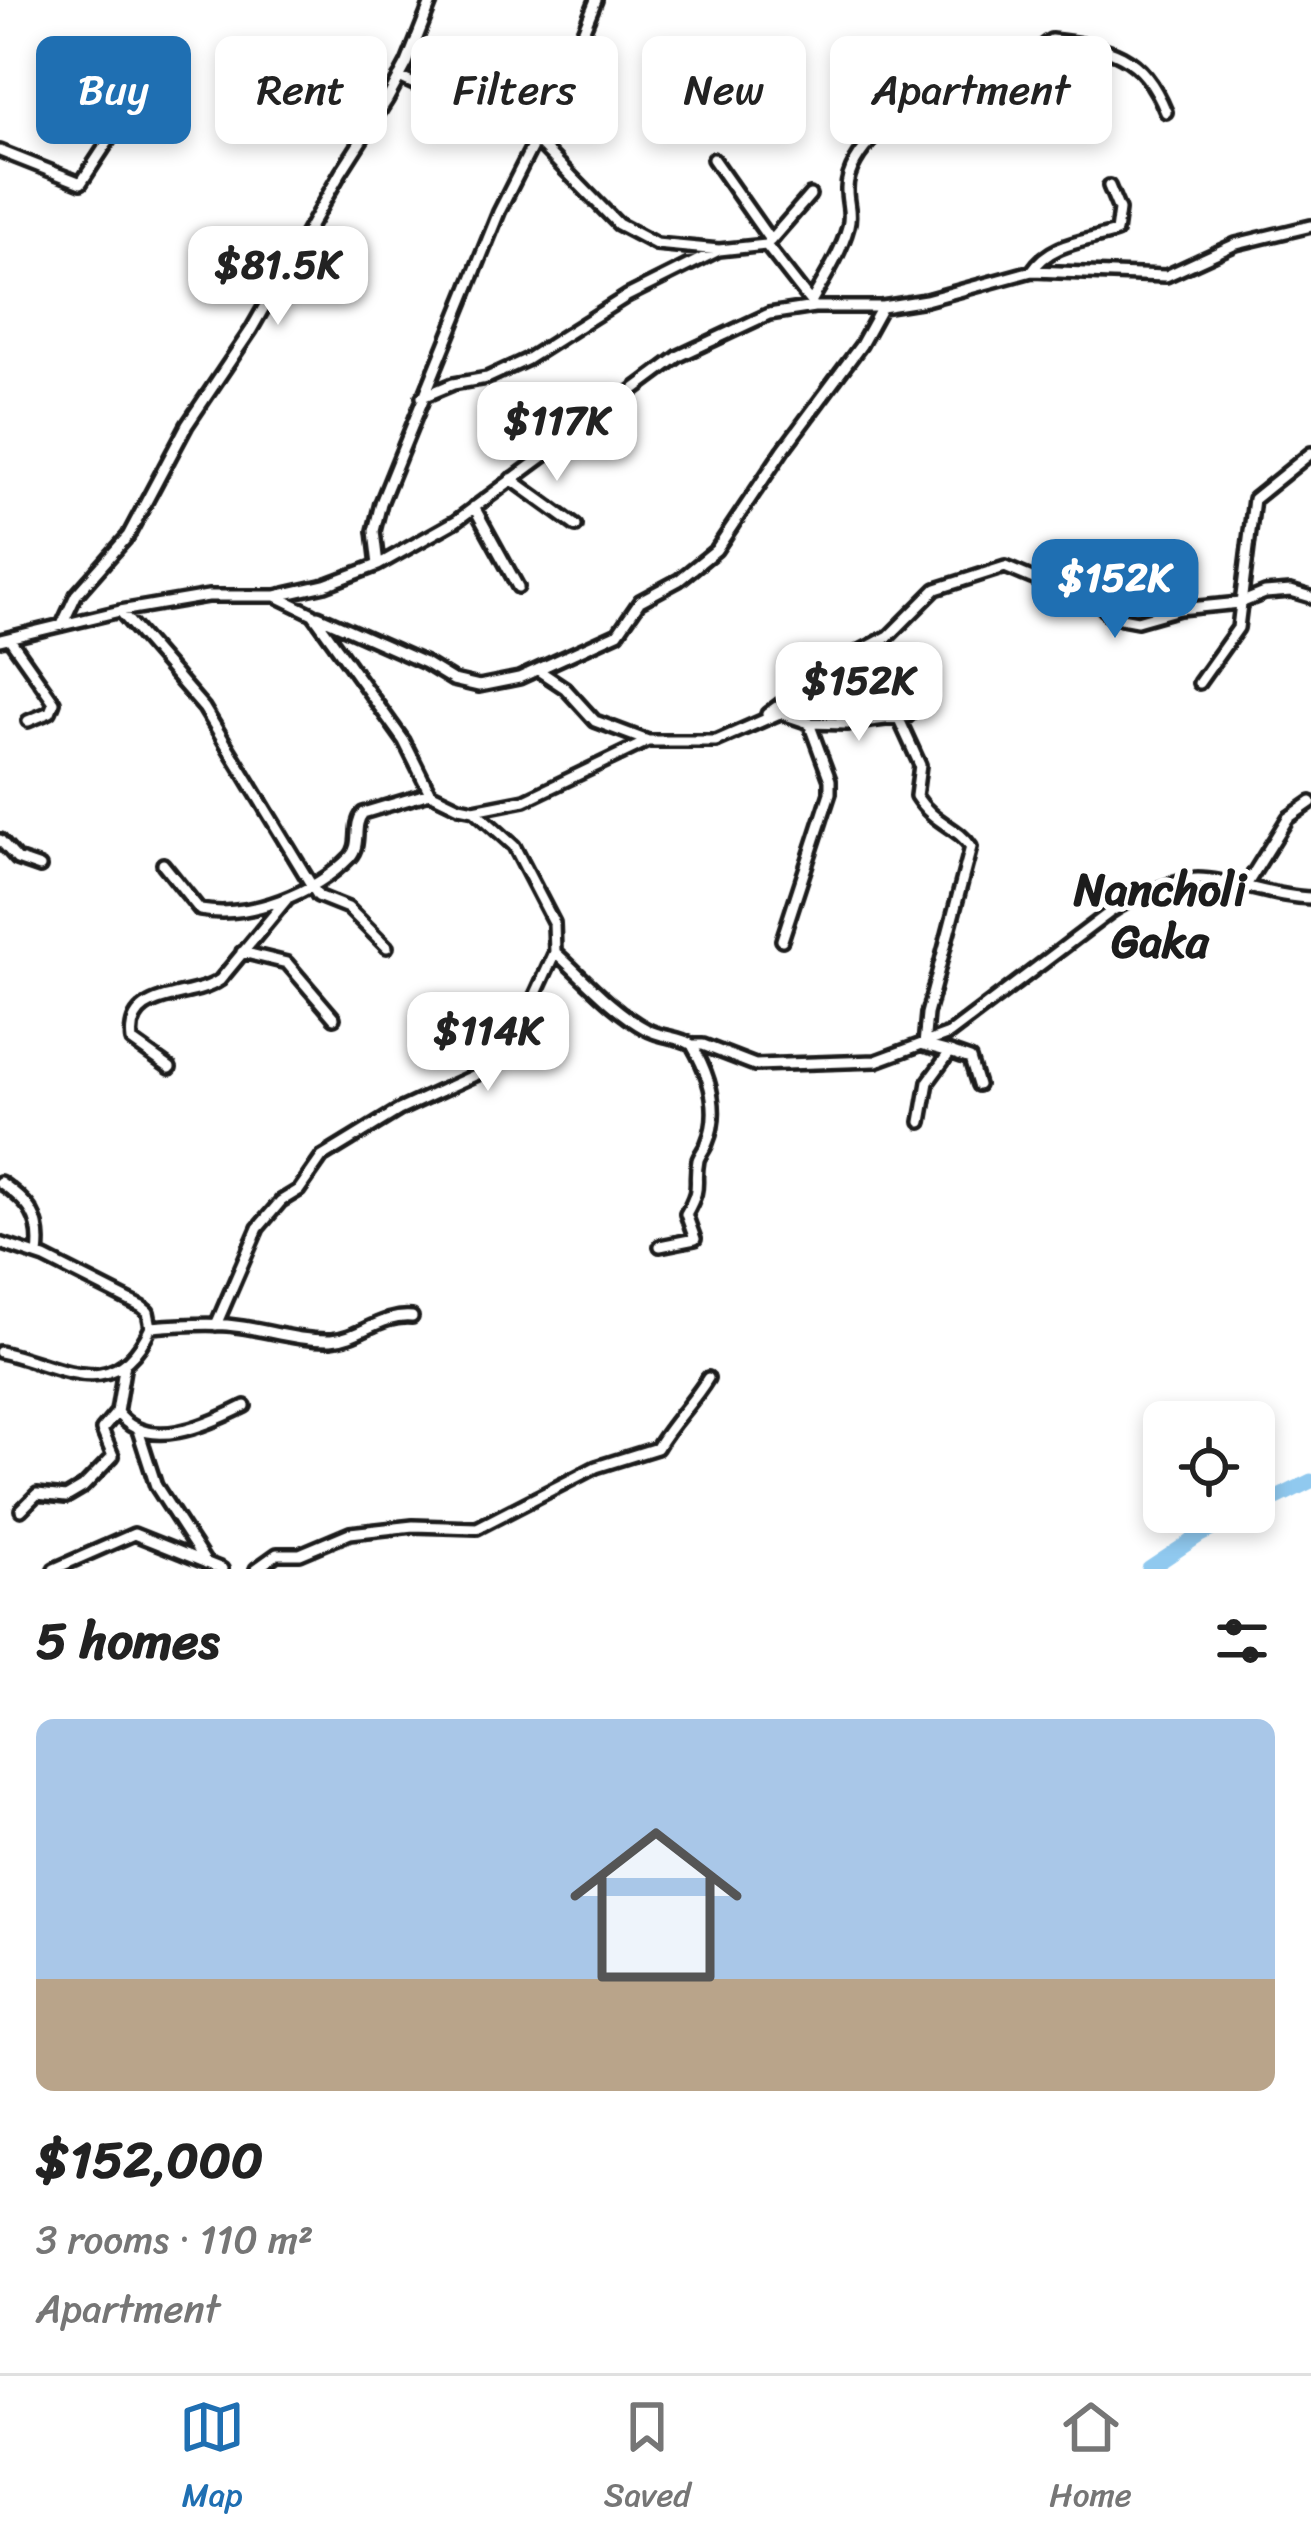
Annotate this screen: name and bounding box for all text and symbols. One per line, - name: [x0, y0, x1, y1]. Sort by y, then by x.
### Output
- chip: Buy: [36, 36, 191, 144]
- chip: Rent: [215, 36, 387, 144]
- chip: Filters: [411, 36, 618, 144]
- chip: New: [642, 36, 806, 144]
- chip: Apartment: [830, 36, 1112, 144]
- pin: $81.5K: [180, 226, 376, 328]
- text: $81.5K: [215, 230, 341, 299]
- pin: $117K: [473, 382, 641, 484]
- text: $117K: [504, 386, 610, 455]
- pin: $152K: [1031, 539, 1199, 641]
- text: $152K: [1058, 543, 1172, 612]
- pin: $152K: [775, 642, 943, 744]
- text: $152K: [802, 646, 916, 715]
- district label: Nancholi Gaka: [1073, 850, 1248, 982]
- pin: $114K: [404, 992, 572, 1094]
- text: $114K: [434, 996, 542, 1065]
- map controls: [1143, 1401, 1275, 1533]
- button: locate: [1143, 1401, 1275, 1533]
- text: 5 homes: [36, 1596, 219, 1686]
- icon: filters: [1209, 1608, 1275, 1674]
- icon: home: [548, 1797, 764, 2013]
- text: $152,000: [36, 2115, 263, 2205]
- text: 3 rooms · 110 m²: [36, 2205, 313, 2274]
- text: Apartment: [36, 2274, 220, 2343]
- tab: Map: [179, 2394, 245, 2524]
- tab: Saved: [604, 2394, 691, 2524]
- tab: Home: [1049, 2394, 1132, 2524]

